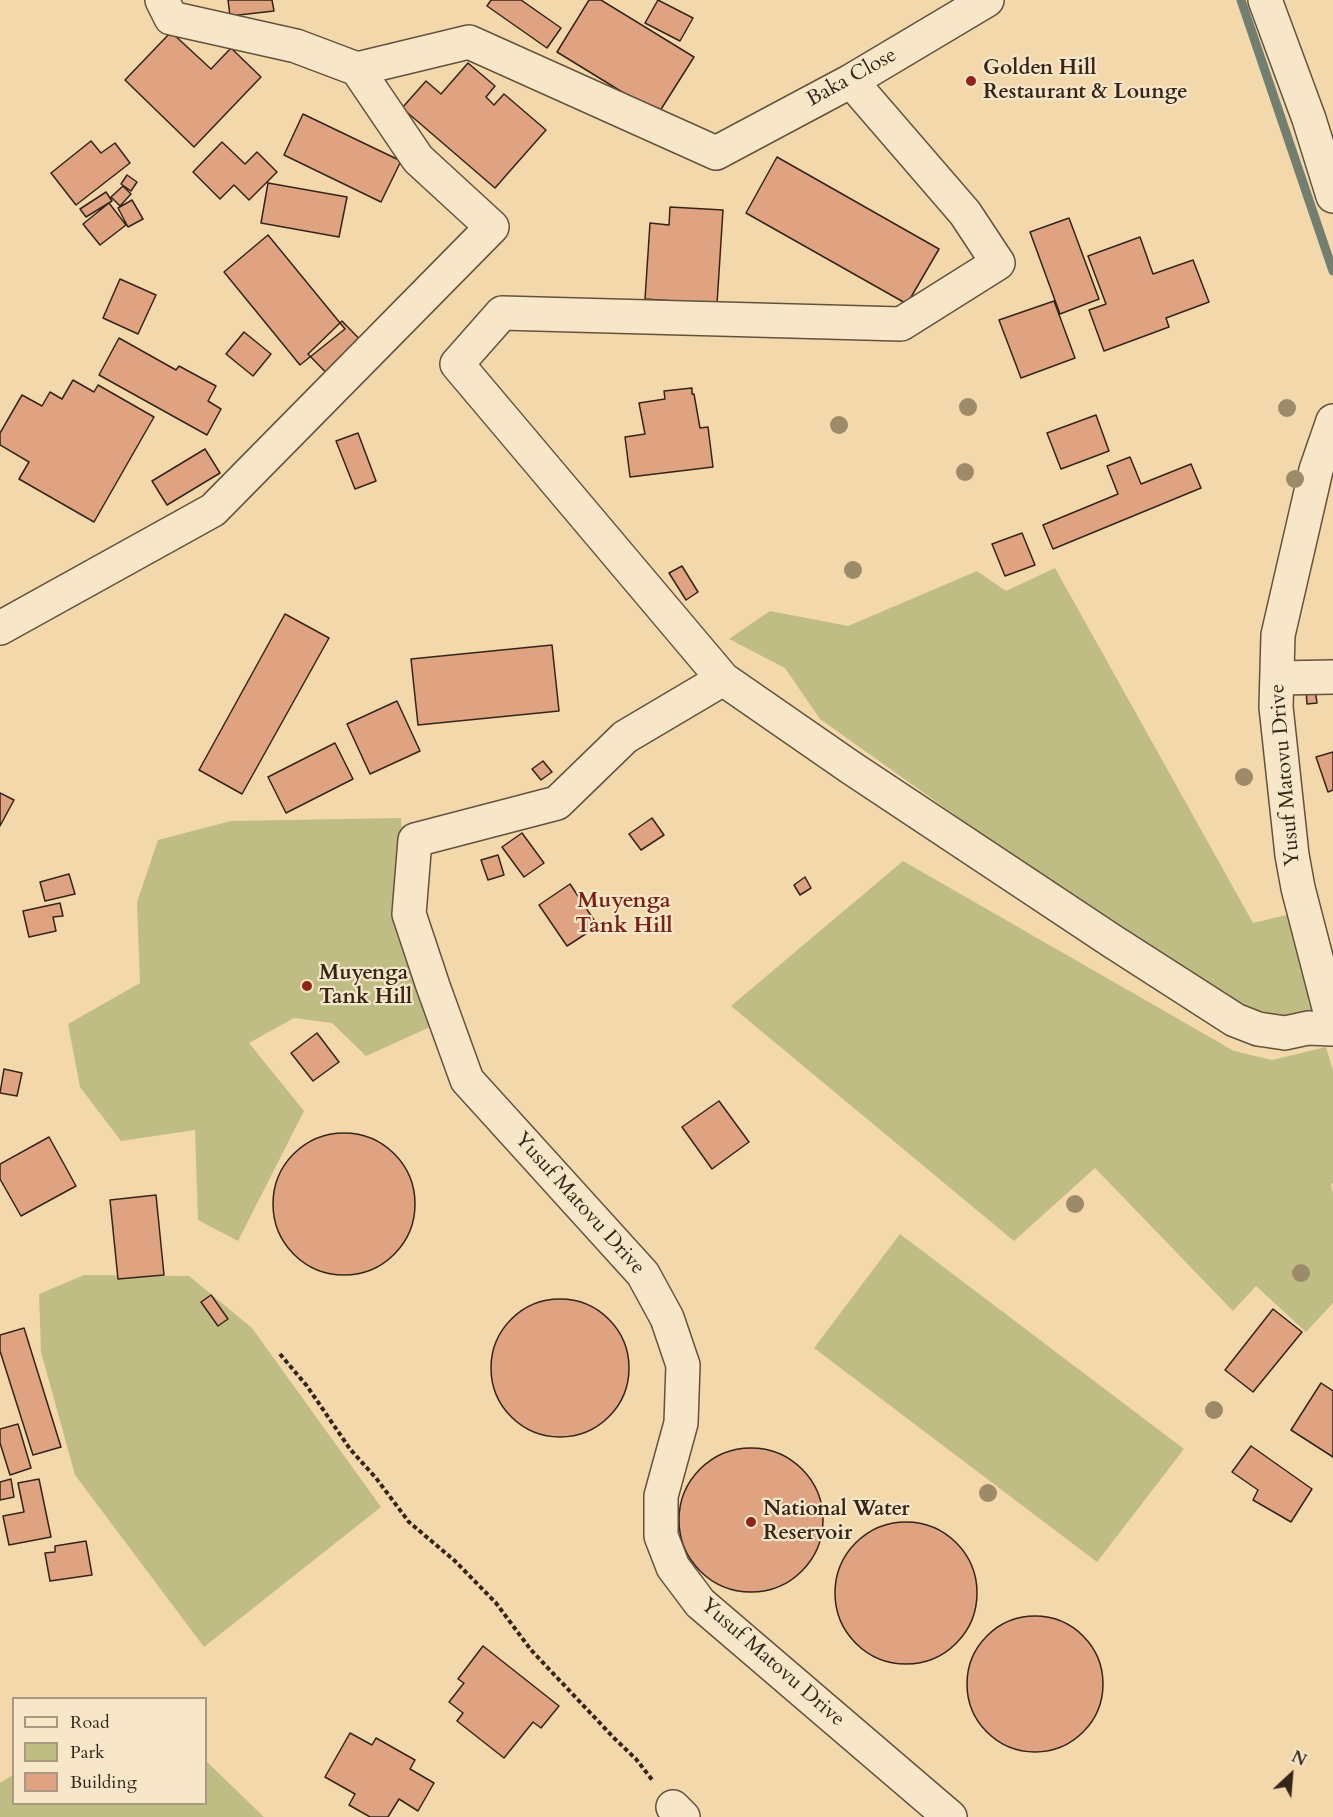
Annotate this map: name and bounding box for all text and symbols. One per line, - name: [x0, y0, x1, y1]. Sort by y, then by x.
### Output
- street label: Baka Close: [803, 43, 901, 113]
- place label: Golden Hill Restaurant & Lounge: [983, 56, 1188, 106]
- marker: Golden Hill Restaurant & Lounge: [964, 74, 978, 88]
- street label: Yusuf Matovu Drive: [1265, 683, 1307, 867]
- district label: Muyenga Tank Hill: [575, 889, 673, 940]
- place label: Muyenga Tank Hill: [319, 961, 412, 1011]
- marker: Muyenga Tank Hill: [300, 979, 314, 993]
- street label: Yusuf Matovu Drive: [508, 1128, 650, 1280]
- place label: National Water Reservoir: [763, 1497, 910, 1547]
- marker: National Water Reservoir: [744, 1515, 758, 1529]
- street label: Yusuf Matovu Drive: [695, 1593, 849, 1733]
- legend: [12, 1697, 207, 1805]
- text: Road: [70, 1710, 110, 1735]
- text: Park: [70, 1740, 105, 1765]
- north arrow: [1261, 1745, 1321, 1805]
- text: N: [1288, 1746, 1310, 1772]
- text: Building: [70, 1770, 137, 1795]

